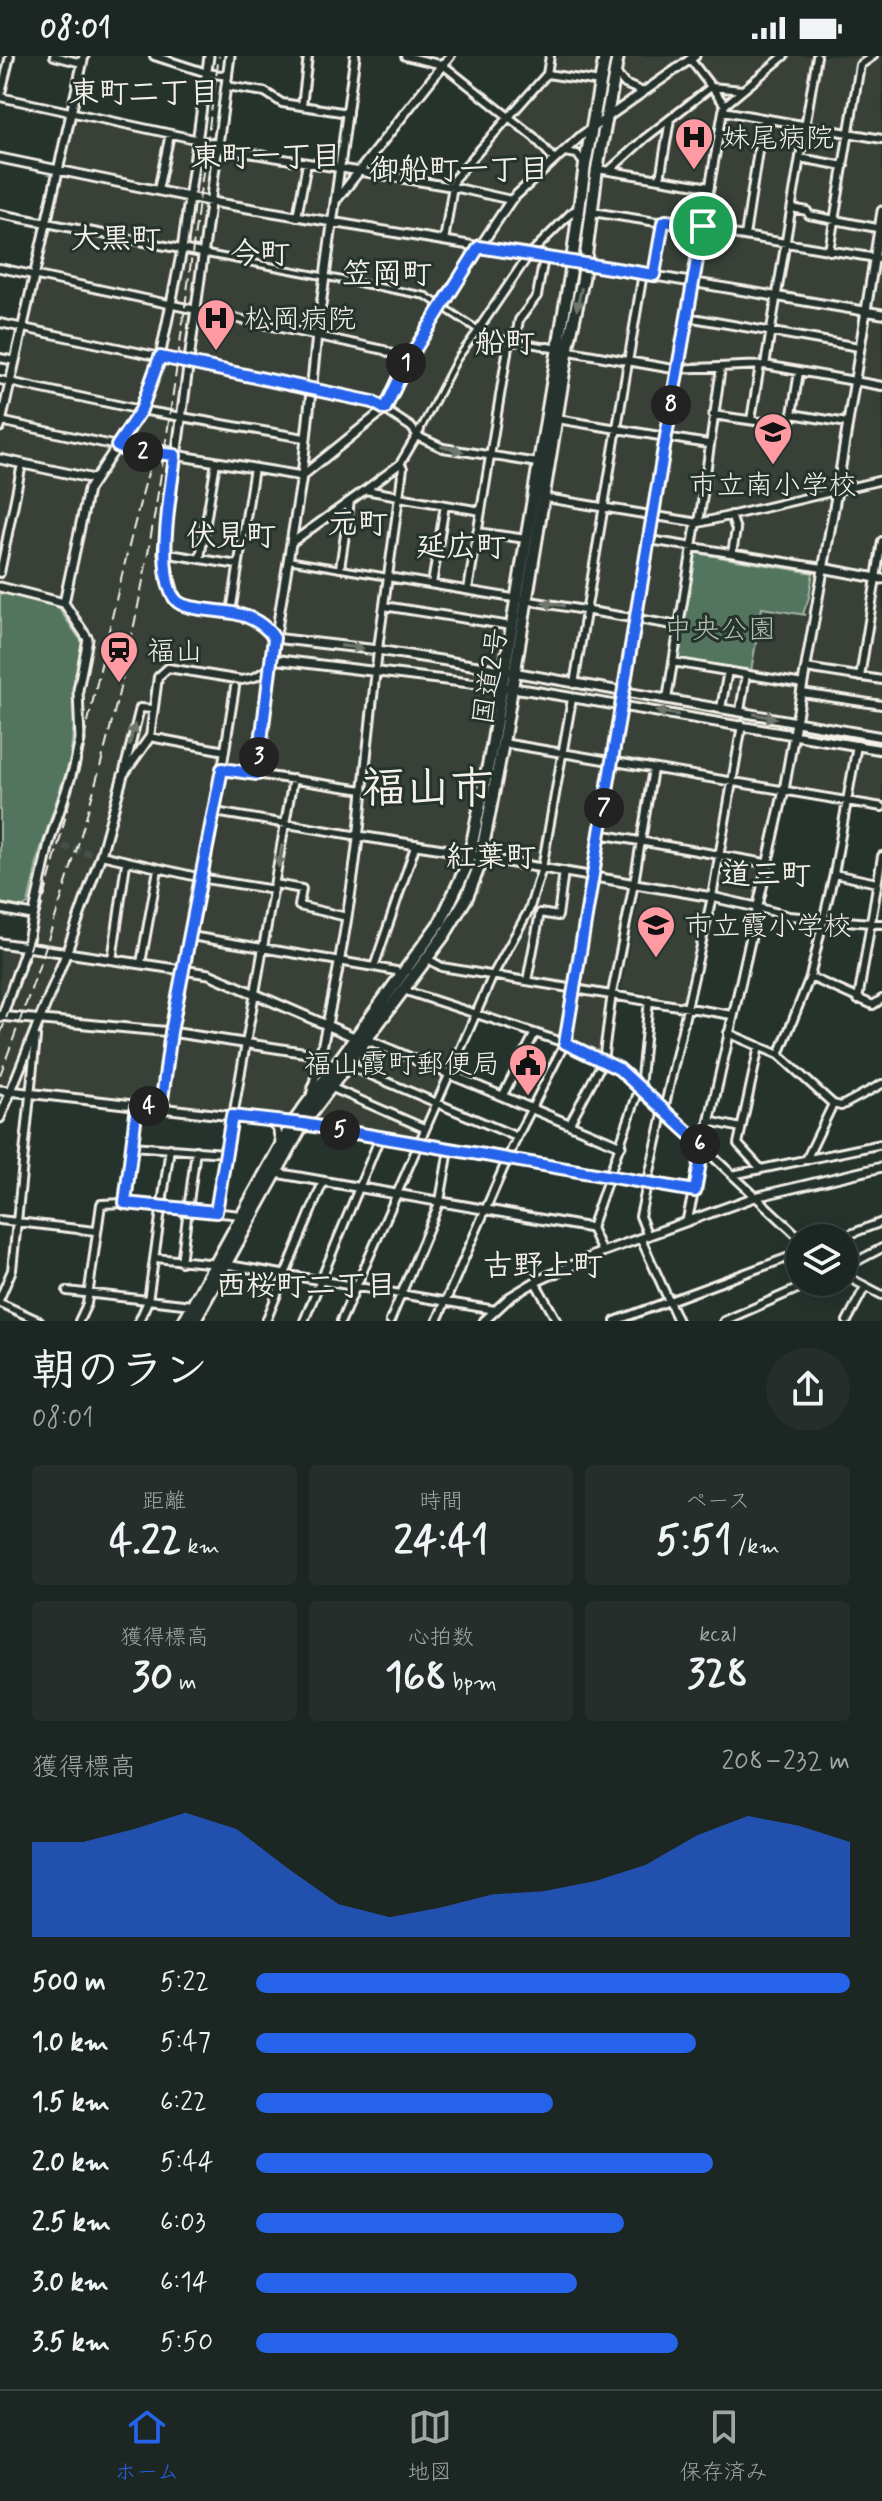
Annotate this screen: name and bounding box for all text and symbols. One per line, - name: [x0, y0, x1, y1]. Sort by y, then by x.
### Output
- text: 08:01: [40, 9, 111, 48]
- district label: 東町二丁目: [69, 74, 219, 113]
- hospital icon: 妹尾病院: [673, 116, 715, 171]
- place label: 妹尾病院: [722, 121, 834, 158]
- district label: 東町一丁目: [191, 138, 341, 177]
- district label: 御船町一丁目: [369, 151, 549, 190]
- pin: [669, 192, 737, 260]
- icon: arrive: [681, 204, 725, 248]
- district label: 大黒町: [71, 220, 161, 259]
- district label: 今町: [230, 235, 290, 274]
- district label: 笠岡町: [342, 255, 432, 294]
- one-way arrow: [572, 286, 584, 311]
- hospital icon: 松岡病院: [195, 297, 237, 352]
- place label: 松岡病院: [244, 302, 356, 339]
- district label: 船町: [475, 324, 535, 363]
- pin: 1: [386, 343, 426, 383]
- text: 1: [401, 349, 411, 377]
- pin: 8: [651, 385, 691, 425]
- text: 8: [665, 391, 677, 419]
- school or university icon: 市立南小学校: [752, 411, 794, 466]
- pin: 2: [123, 432, 163, 472]
- text: 2: [138, 438, 148, 466]
- one-way arrow: [439, 443, 464, 456]
- place label: 市立南小学校: [689, 468, 857, 505]
- district label: 元町: [328, 505, 388, 544]
- district label: 伏見町: [186, 517, 276, 556]
- district label: 延広町: [416, 528, 506, 567]
- one-way arrow: [540, 597, 565, 609]
- park label: 中央公園: [664, 612, 776, 649]
- street label: 国道2号: [466, 625, 517, 728]
- station icon: 福山: [98, 629, 140, 684]
- place label: 福山: [147, 634, 203, 671]
- one-way arrow: [340, 641, 365, 654]
- one-way arrow: [654, 707, 679, 719]
- one-way arrow: [753, 710, 778, 722]
- one-way arrow: [127, 722, 139, 747]
- pin: 3: [239, 737, 279, 777]
- text: 3: [254, 743, 264, 771]
- district label: 福山市: [362, 761, 494, 819]
- pin: 7: [584, 788, 624, 828]
- text: 7: [597, 794, 611, 822]
- district label: 紅葉町: [446, 838, 536, 877]
- one-way arrow: [273, 844, 286, 869]
- district label: 道三町: [721, 856, 811, 895]
- school or university icon: 市立霞小学校: [635, 904, 677, 959]
- place label: 市立霞小学校: [684, 909, 852, 946]
- public building icon: 福山霞町郵便局: [507, 1042, 549, 1097]
- place label: 福山霞町郵便局: [304, 1047, 500, 1084]
- pin: 4: [129, 1086, 169, 1126]
- text: 4: [143, 1092, 155, 1120]
- pin: 5: [320, 1110, 360, 1150]
- text: 5: [333, 1116, 347, 1144]
- pin: 6: [680, 1124, 720, 1164]
- text: 6: [694, 1130, 706, 1158]
- map controls: [786, 1224, 858, 1296]
- button: layers: [786, 1224, 858, 1296]
- district label: 古野上町: [483, 1247, 603, 1286]
- district label: 西桜町二丁目: [216, 1267, 396, 1306]
- text: 朝のラン: [32, 1343, 208, 1401]
- button: share: [766, 1347, 850, 1431]
- text: 08:01: [32, 1402, 93, 1436]
- text: 距離: [142, 1488, 186, 1516]
- text: 時間: [419, 1488, 463, 1516]
- text: ペース: [685, 1488, 750, 1516]
- text: 4.22: [109, 1516, 181, 1568]
- text: 24:41: [393, 1516, 489, 1568]
- text: 5:51: [656, 1516, 732, 1568]
- text: km: [181, 1533, 220, 1561]
- text: /km: [732, 1533, 779, 1561]
- text: kcal: [699, 1621, 736, 1649]
- text: 獲得標高: [120, 1624, 208, 1652]
- text: 心拍数: [408, 1624, 474, 1652]
- text: 328: [687, 1649, 748, 1701]
- text: 30: [132, 1652, 173, 1704]
- text: 168: [385, 1652, 447, 1704]
- text: m: [173, 1669, 197, 1697]
- text: bpm: [447, 1669, 497, 1697]
- text: 208–232 m: [721, 1745, 850, 1779]
- text: 獲得標高: [32, 1751, 136, 1785]
- text: 500 m: [32, 1966, 106, 2000]
- text: 5:22: [160, 1966, 209, 2000]
- text: 1.0 km: [32, 2026, 109, 2060]
- text: 5:47: [160, 2026, 211, 2060]
- text: 1.5 km: [32, 2086, 110, 2120]
- text: 6:22: [160, 2086, 207, 2120]
- text: 2.0 km: [32, 2146, 110, 2180]
- text: 5:44: [160, 2146, 213, 2180]
- text: 2.5 km: [32, 2206, 111, 2240]
- text: 6:03: [160, 2206, 206, 2240]
- text: 3.0 km: [32, 2266, 109, 2300]
- text: 6:14: [160, 2266, 208, 2300]
- text: 3.5 km: [32, 2326, 110, 2360]
- text: 5:50: [160, 2326, 213, 2360]
- tab: ホーム: [114, 2405, 179, 2487]
- tab: 地図: [408, 2405, 452, 2487]
- tab: 保存済み: [680, 2405, 768, 2487]

